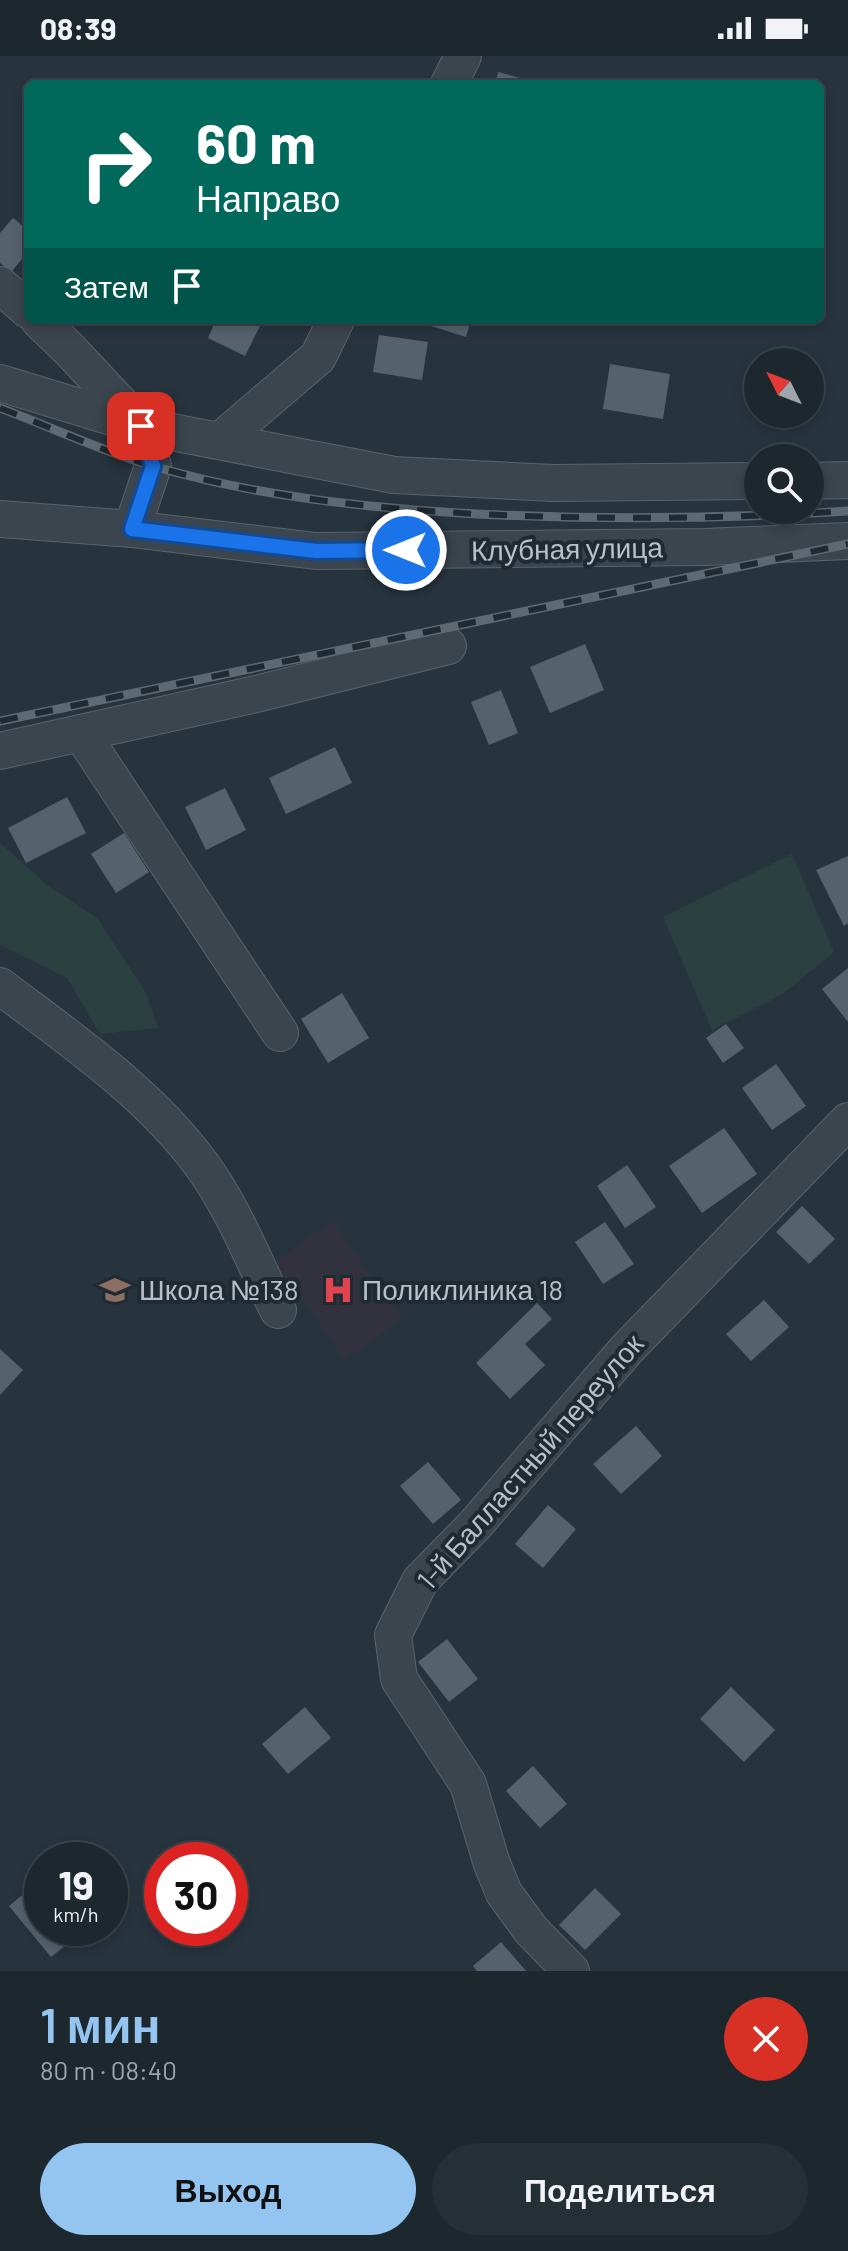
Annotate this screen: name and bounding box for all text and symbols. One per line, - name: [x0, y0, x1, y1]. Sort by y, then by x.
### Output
- text: 08:39: [40, 10, 116, 46]
- text: 60 m: [196, 108, 316, 175]
- icon: right: [64, 112, 168, 216]
- text: Направо: [196, 176, 340, 219]
- icon: arrive: [165, 264, 209, 308]
- text: Затем: [64, 268, 149, 304]
- north arrow: [744, 348, 824, 428]
- map controls: [744, 348, 824, 524]
- pin: [107, 392, 175, 460]
- icon: arrive: [119, 404, 163, 448]
- button: search: [744, 444, 824, 524]
- position arrow: [364, 508, 448, 592]
- street label: Клубная улица: [471, 529, 664, 567]
- place label: Школа №138: [139, 1272, 299, 1306]
- place label: Поликлиника 18: [362, 1272, 563, 1306]
- school or university icon: Школа №138: [98, 1273, 132, 1307]
- hospital icon: Поликлиника 18: [321, 1273, 355, 1307]
- street label: 1-й Балластный переулок: [409, 1326, 650, 1596]
- speed limit sign: 30: [144, 1842, 248, 1946]
- text: 19: [58, 1860, 94, 1908]
- text: km/h: [53, 1902, 99, 1926]
- text: 1 мин: [40, 1995, 161, 2053]
- button: close: [724, 1997, 808, 2081]
- text: 80 m · 08:40: [40, 2054, 177, 2085]
- button: Выход: [40, 2143, 416, 2235]
- button: Поделиться: [432, 2143, 808, 2235]

